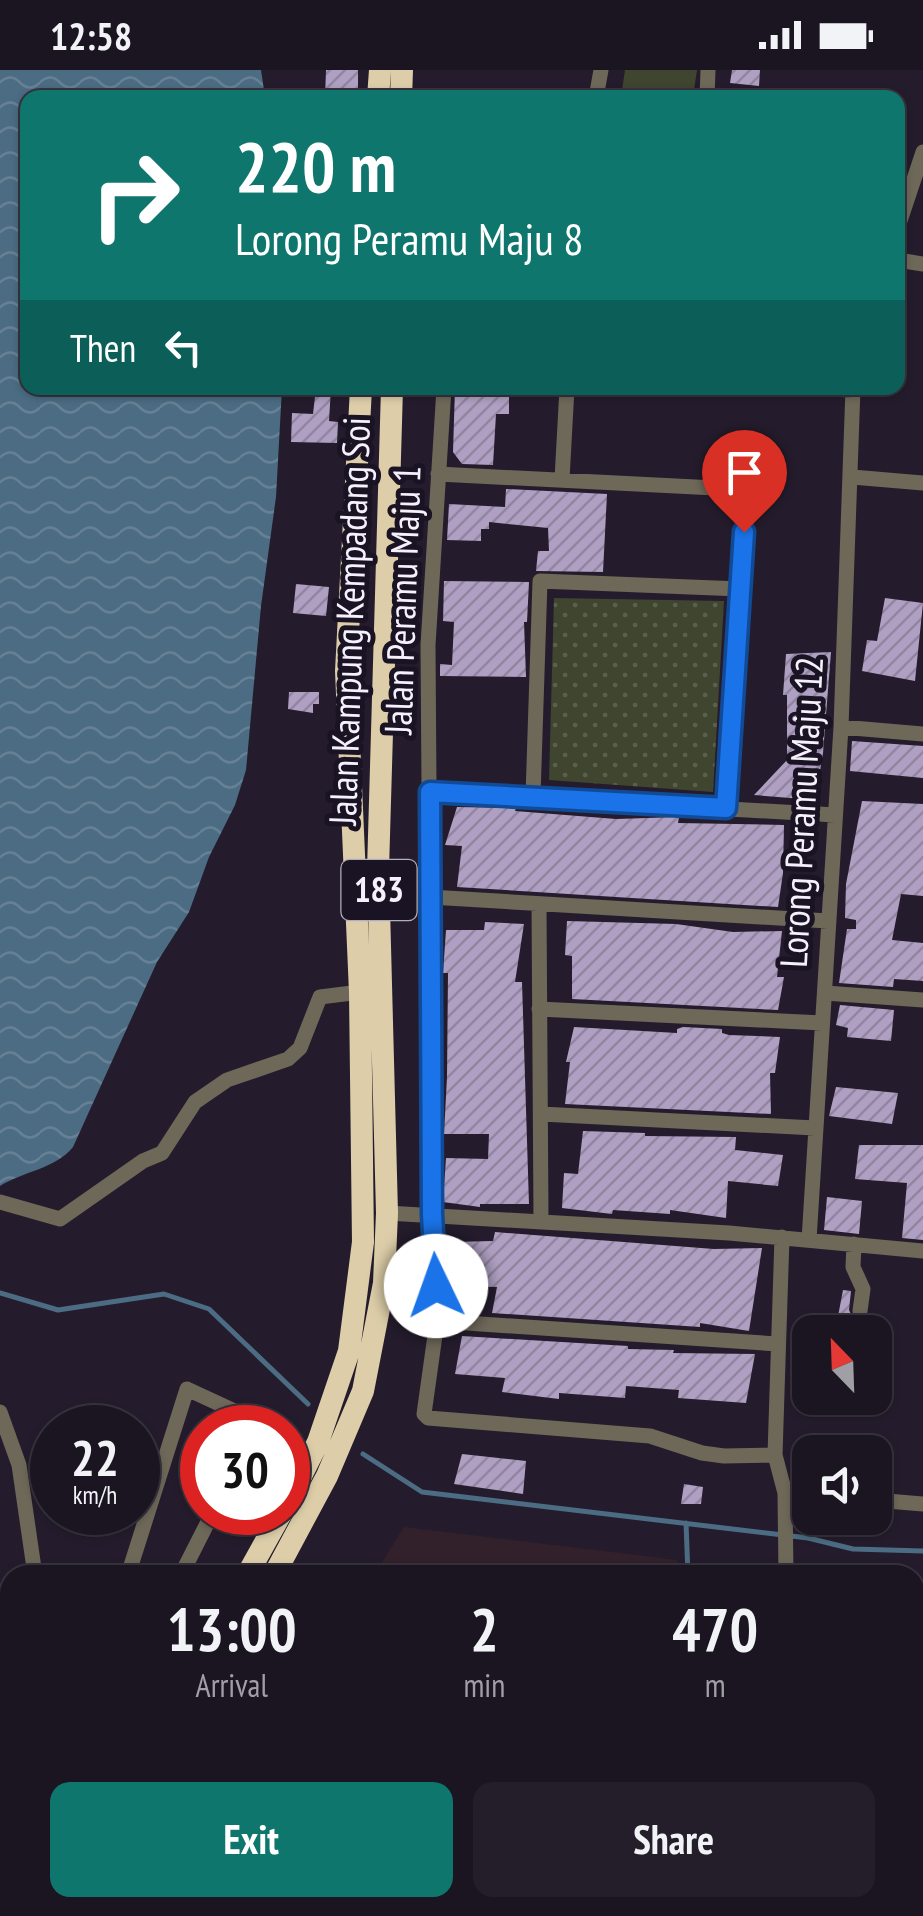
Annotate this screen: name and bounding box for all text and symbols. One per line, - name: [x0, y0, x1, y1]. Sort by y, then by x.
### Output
- text: 12:58: [50, 11, 132, 60]
- text: 220 m: [235, 121, 396, 211]
- icon: right: [70, 130, 200, 260]
- text: Lorong Peramu Maju 8: [235, 209, 584, 267]
- icon: left: [156, 320, 211, 375]
- text: Then: [70, 323, 136, 372]
- street label: Jalan Kampung Kempadang Soi: [317, 416, 380, 827]
- pin: [702, 430, 787, 533]
- icon: arrive: [717, 445, 772, 500]
- street label: Jalan Peramu Maju 1: [372, 465, 431, 736]
- street label: Lorong Peramu Maju 12: [768, 655, 833, 969]
- road number: 183: [342, 860, 416, 920]
- position arrow: [384, 1234, 488, 1338]
- north arrow: [792, 1315, 892, 1415]
- map controls: [792, 1315, 892, 1535]
- speed limit sign: 30: [180, 1405, 310, 1535]
- text: 22: [71, 1425, 119, 1490]
- button: sound: [792, 1435, 892, 1535]
- text: km/h: [73, 1479, 117, 1511]
- text: 13:00: [167, 1590, 297, 1668]
- text: 2: [470, 1590, 499, 1668]
- text: 470: [672, 1590, 758, 1668]
- text: Arrival: [196, 1664, 268, 1706]
- text: min: [463, 1664, 505, 1706]
- text: m: [705, 1664, 726, 1706]
- button: Exit: [50, 1782, 453, 1897]
- button: Share: [473, 1782, 875, 1897]

